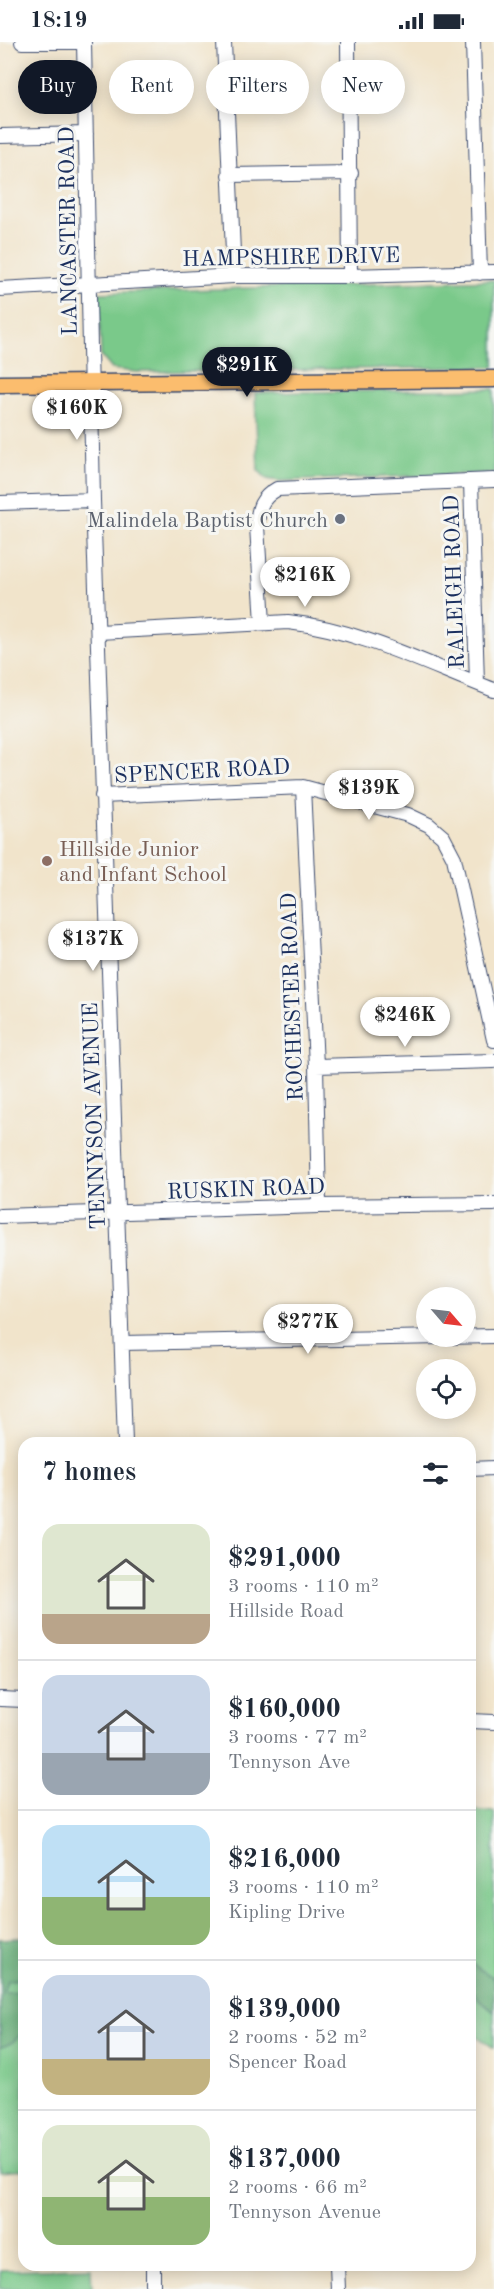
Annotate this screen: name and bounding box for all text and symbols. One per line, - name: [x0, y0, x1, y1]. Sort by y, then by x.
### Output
- text: 18:19: [30, 10, 87, 32]
- chip: Buy: [18, 60, 97, 114]
- chip: Rent: [109, 60, 194, 114]
- chip: Filters: [206, 60, 309, 114]
- chip: New: [321, 60, 405, 114]
- street label: LANCASTER ROAD: [56, 126, 82, 336]
- street label: HAMPSHIRE DRIVE: [182, 245, 400, 271]
- pin: $291K: [205, 347, 289, 398]
- text: $291K: [216, 356, 278, 376]
- pin: $160K: [35, 390, 119, 441]
- text: $160K: [46, 399, 108, 419]
- street label: RALEIGH ROAD: [441, 494, 469, 669]
- place label: Malindela Baptist Church: [87, 510, 328, 532]
- marker: Malindela Baptist Church: [333, 512, 347, 526]
- pin: $216K: [263, 557, 347, 608]
- text: $216K: [274, 566, 336, 586]
- street label: SPENCER ROAD: [113, 756, 291, 788]
- pin: $139K: [327, 770, 411, 821]
- text: $139K: [338, 779, 400, 799]
- place label: Hillside Junior and Infant School: [59, 839, 227, 886]
- marker: Hillside Junior and Infant School: [40, 854, 54, 868]
- street label: ROCHESTER ROAD: [278, 892, 308, 1102]
- pin: $137K: [51, 921, 135, 972]
- text: $137K: [62, 930, 124, 950]
- pin: $246K: [363, 997, 447, 1048]
- street label: TENNYSON AVENUE: [80, 1002, 110, 1230]
- text: $246K: [374, 1006, 436, 1026]
- street label: RUSKIN ROAD: [167, 1176, 325, 1204]
- north arrow: [416, 1287, 476, 1347]
- map controls: [416, 1287, 476, 1419]
- pin: $277K: [266, 1304, 350, 1355]
- text: $277K: [277, 1313, 339, 1333]
- button: locate: [416, 1359, 476, 1419]
- icon: filters: [419, 1457, 452, 1490]
- text: 7 homes: [42, 1460, 136, 1486]
- text: $291,000: [228, 1546, 341, 1572]
- icon: home: [90, 1548, 162, 1620]
- text: 3 rooms · 110 m²: [228, 1577, 378, 1597]
- text: Hillside Road: [228, 1602, 344, 1622]
- text: $160,000: [228, 1697, 341, 1723]
- icon: home: [90, 1699, 162, 1771]
- text: 3 rooms · 77 m²: [228, 1728, 367, 1748]
- text: Tennyson Ave: [228, 1753, 350, 1773]
- text: $216,000: [228, 1847, 341, 1873]
- icon: home: [90, 1849, 162, 1921]
- text: 3 rooms · 110 m²: [228, 1878, 378, 1898]
- text: Kipling Drive: [228, 1903, 345, 1923]
- text: $139,000: [228, 1997, 341, 2023]
- icon: home: [90, 1999, 162, 2071]
- text: 2 rooms · 52 m²: [228, 2028, 367, 2048]
- text: Spencer Road: [228, 2053, 347, 2073]
- text: $137,000: [228, 2147, 341, 2173]
- icon: home: [90, 2149, 162, 2221]
- text: 2 rooms · 66 m²: [228, 2178, 367, 2198]
- text: Tennyson Avenue: [228, 2203, 381, 2223]

